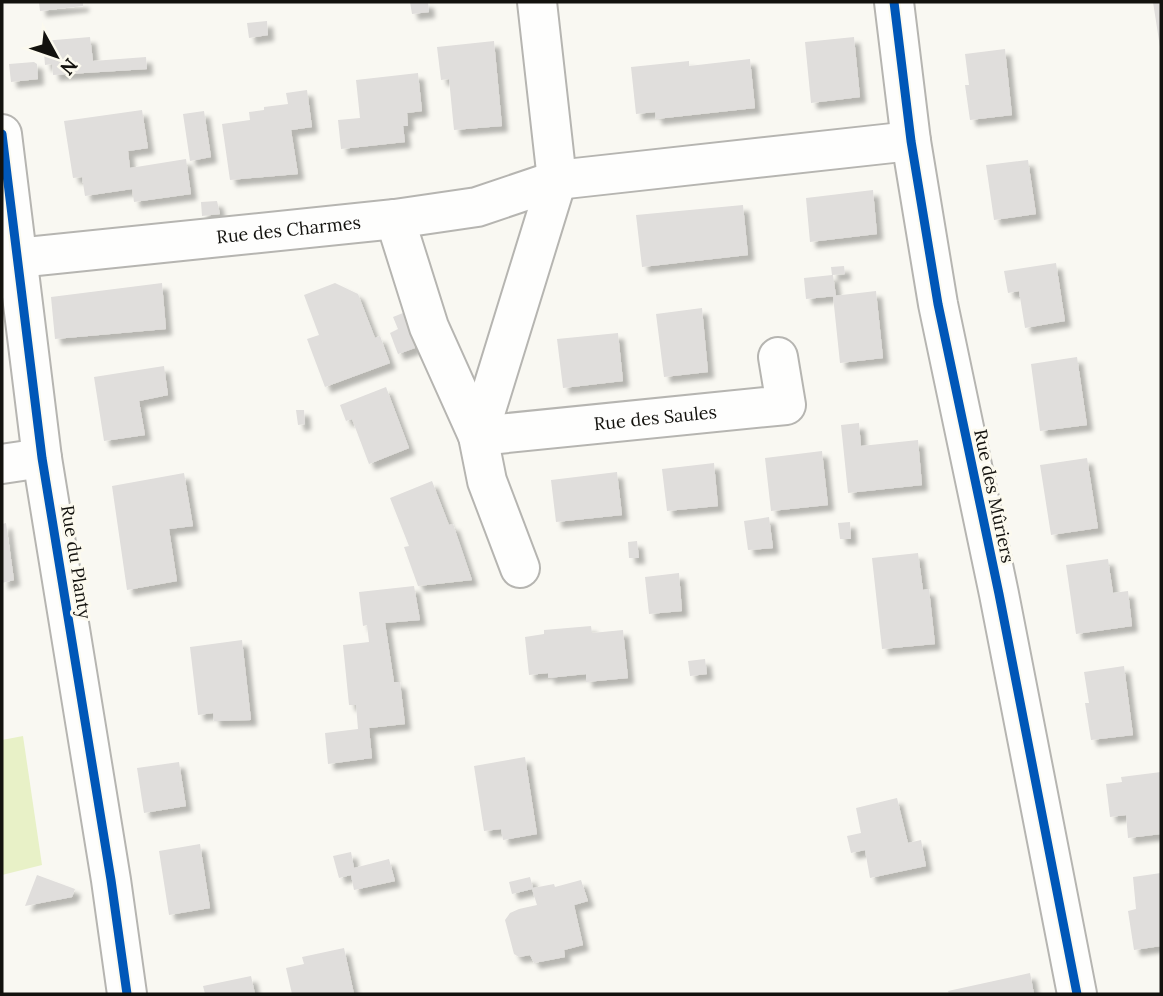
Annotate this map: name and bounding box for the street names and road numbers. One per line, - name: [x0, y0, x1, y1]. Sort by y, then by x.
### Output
- street label: Rue des Charmes: [215, 211, 362, 248]
- street label: Rue des Saules: [593, 400, 718, 435]
- street label: Rue des Mûriers: [969, 427, 1020, 565]
- street label: Rue du Planty: [56, 503, 97, 621]

